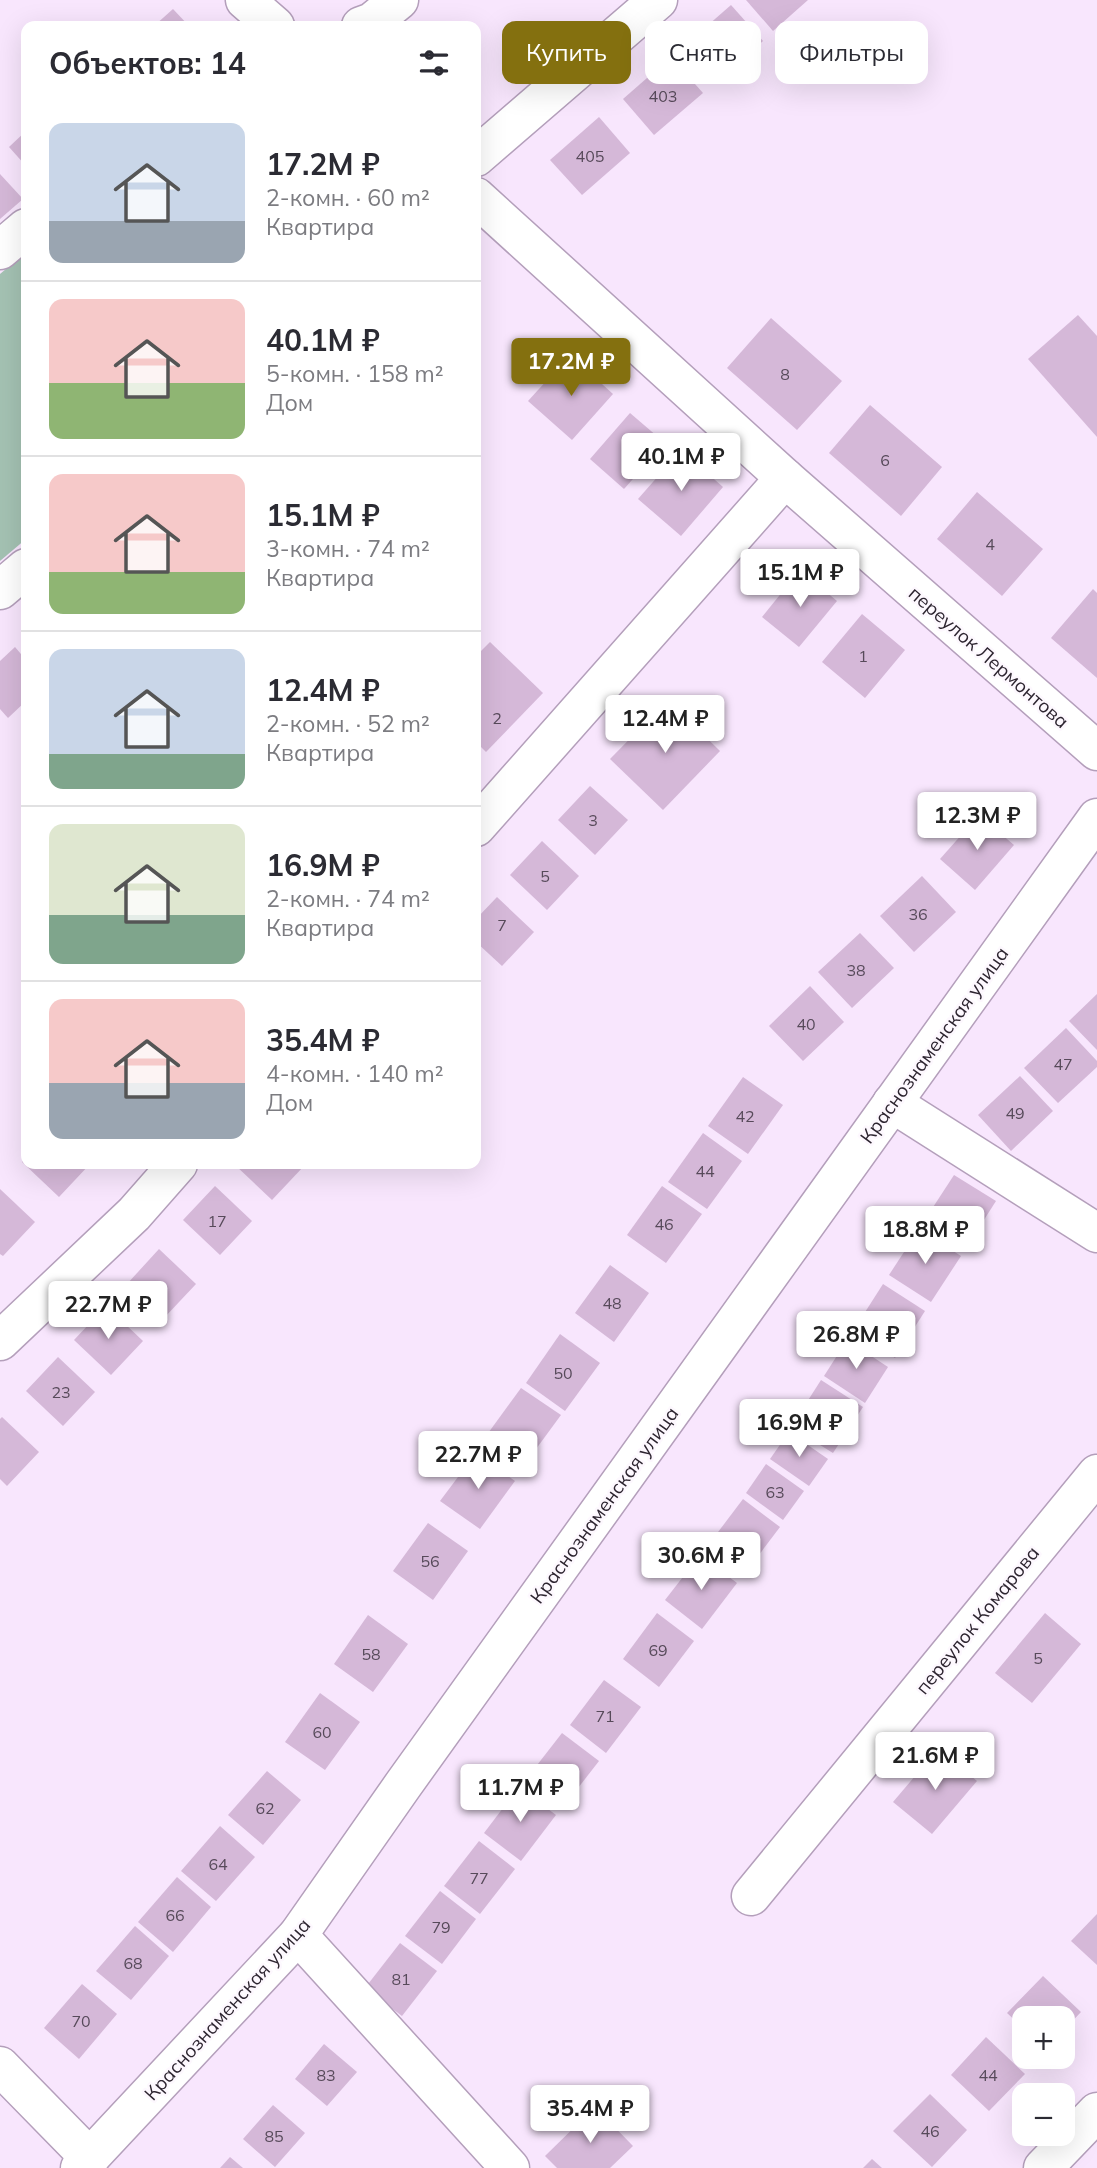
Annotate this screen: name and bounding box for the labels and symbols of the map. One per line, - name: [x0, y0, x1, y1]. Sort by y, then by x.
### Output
- house number: 403: [649, 86, 677, 106]
- house number: 405: [576, 146, 604, 166]
- pin: 17.2M ₽: [506, 338, 636, 398]
- house number: 8: [780, 364, 790, 384]
- pin: 40.1M ₽: [616, 434, 746, 493]
- house number: 6: [880, 450, 890, 470]
- house number: 4: [985, 534, 995, 554]
- pin: 15.1M ₽: [735, 550, 865, 609]
- street label: переулок Лермонтова: [904, 581, 1074, 733]
- house number: 1: [858, 646, 868, 666]
- pin: 12.4M ₽: [600, 696, 730, 755]
- house number: 2: [492, 708, 502, 728]
- pin: 12.3M ₽: [912, 792, 1042, 852]
- house number: 3: [588, 810, 598, 830]
- house number: 5: [540, 866, 550, 886]
- house number: 36: [908, 904, 928, 924]
- house number: 7: [497, 915, 507, 935]
- street label: Краснознаменская улица: [855, 942, 1013, 1148]
- house number: 38: [846, 960, 866, 980]
- house number: 40: [796, 1014, 816, 1034]
- house number: 47: [1053, 1054, 1073, 1074]
- house number: 49: [1005, 1103, 1025, 1123]
- house number: 42: [735, 1106, 755, 1126]
- house number: 44: [695, 1161, 715, 1181]
- pin: 18.8M ₽: [860, 1206, 990, 1266]
- house number: 17: [207, 1211, 227, 1231]
- house number: 46: [654, 1214, 674, 1234]
- pin: 22.7M ₽: [43, 1282, 173, 1341]
- house number: 48: [602, 1293, 622, 1313]
- pin: 26.8M ₽: [791, 1312, 921, 1371]
- house number: 50: [553, 1363, 573, 1383]
- house number: 23: [51, 1382, 71, 1402]
- pin: 16.9M ₽: [734, 1400, 864, 1459]
- street label: Краснознаменская улица: [525, 1402, 683, 1608]
- pin: 22.7M ₽: [413, 1432, 543, 1491]
- house number: 63: [765, 1482, 785, 1502]
- pin: 30.6M ₽: [636, 1532, 766, 1592]
- street label: переулок Комарова: [910, 1541, 1044, 1699]
- house number: 56: [420, 1551, 440, 1571]
- house number: 69: [648, 1640, 668, 1660]
- house number: 58: [361, 1644, 381, 1664]
- house number: 5: [1033, 1648, 1043, 1668]
- house number: 71: [595, 1706, 615, 1726]
- house number: 60: [312, 1722, 332, 1742]
- pin: 21.6M ₽: [870, 1732, 1000, 1792]
- pin: 11.7M ₽: [455, 1764, 585, 1824]
- house number: 62: [255, 1798, 275, 1818]
- house number: 64: [208, 1854, 228, 1874]
- house number: 77: [469, 1868, 489, 1888]
- house number: 66: [165, 1905, 185, 1925]
- street label: Краснознаменская улица: [139, 1913, 315, 2105]
- house number: 79: [431, 1917, 451, 1937]
- house number: 68: [123, 1953, 143, 1973]
- house number: 81: [391, 1969, 411, 1989]
- house number: 70: [71, 2011, 91, 2031]
- house number: 83: [316, 2065, 336, 2085]
- house number: 44: [978, 2065, 998, 2085]
- pin: 35.4M ₽: [525, 2086, 655, 2145]
- house number: 46: [920, 2121, 940, 2141]
- house number: 85: [264, 2126, 284, 2146]

